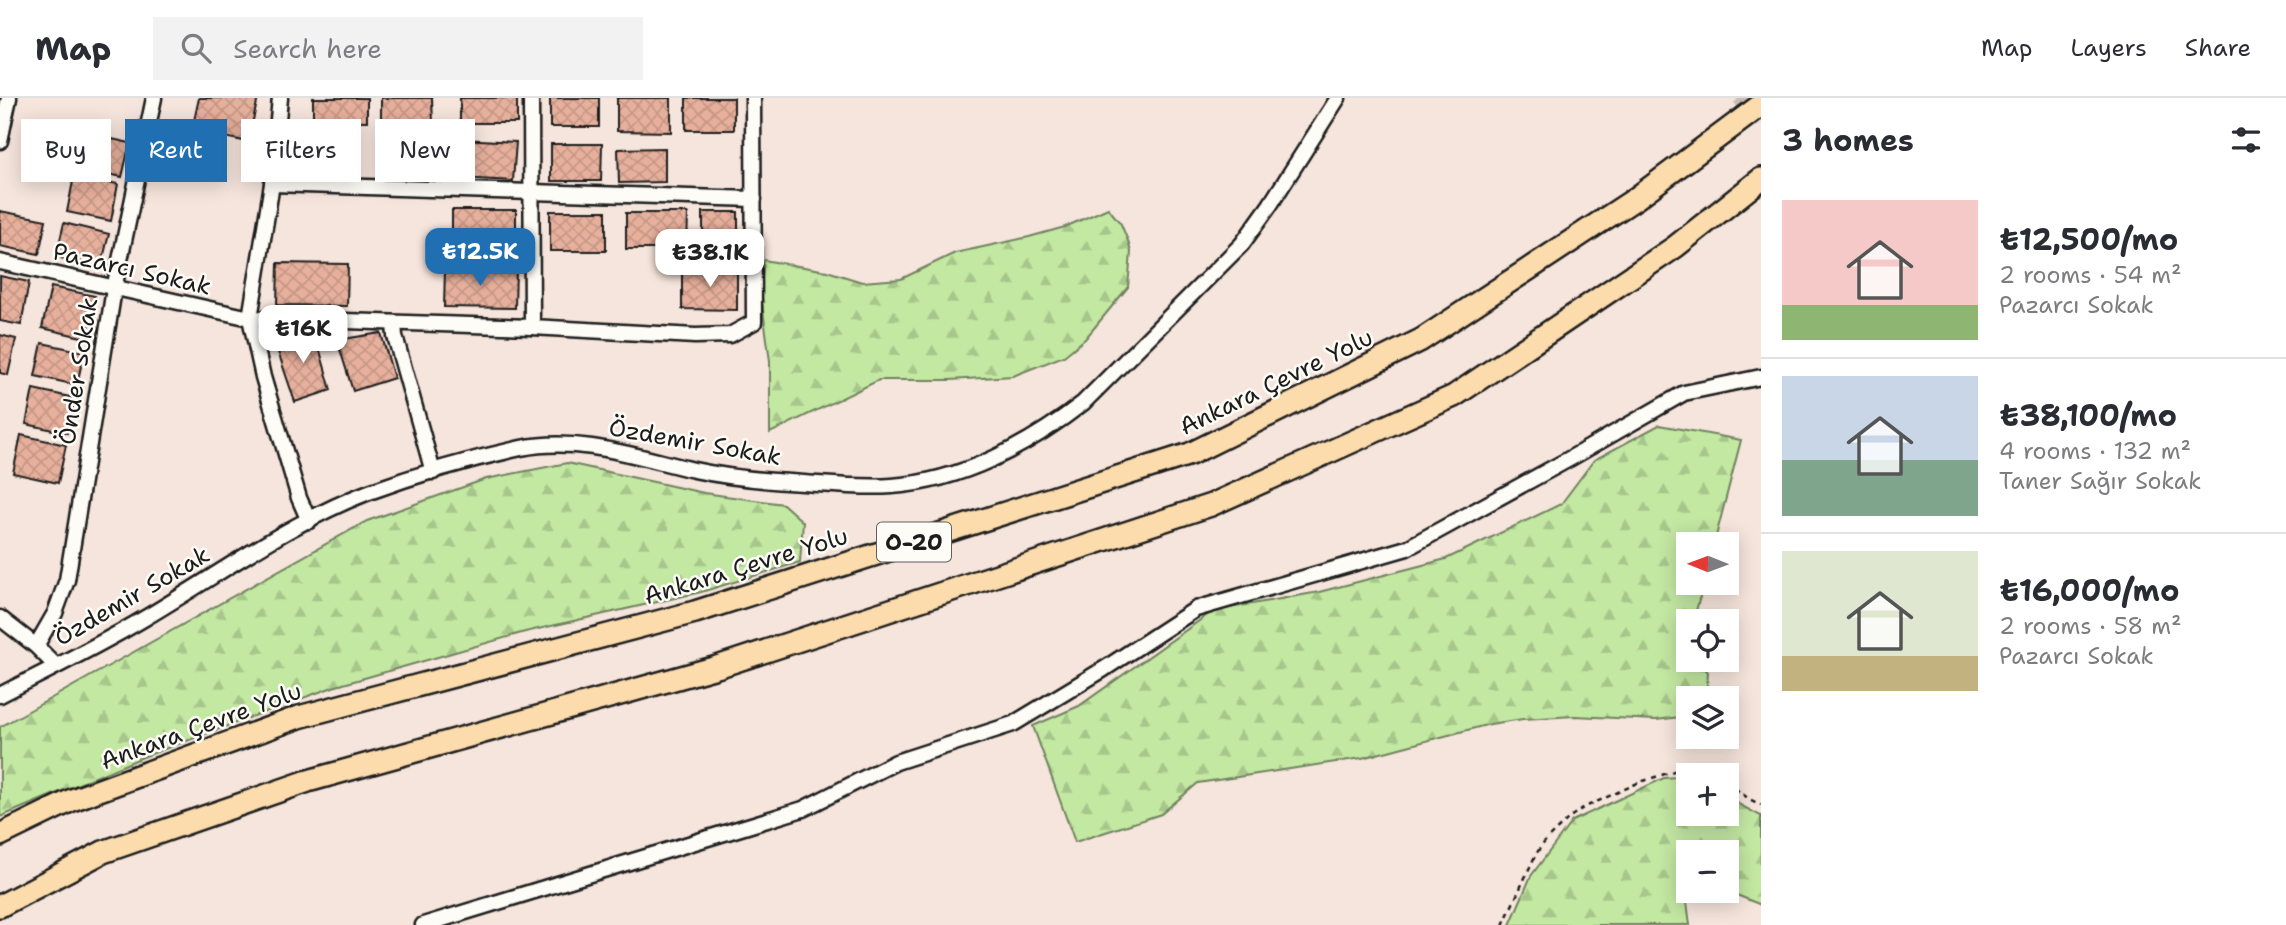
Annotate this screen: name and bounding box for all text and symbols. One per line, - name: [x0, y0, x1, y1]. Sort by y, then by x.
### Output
- search box: [153, 17, 643, 80]
- text: Map: [35, 26, 111, 71]
- icon: search: [177, 29, 215, 67]
- text: Search here: [233, 31, 382, 66]
- text: Map: [1981, 32, 2032, 64]
- text: Layers: [2070, 32, 2147, 64]
- text: Share: [2185, 32, 2251, 64]
- chip: Buy: [21, 119, 111, 182]
- chip: Rent: [125, 119, 227, 182]
- chip: Filters: [241, 119, 361, 182]
- chip: New: [375, 119, 475, 182]
- text: 3 homes: [1782, 120, 1914, 161]
- icon: filters: [2227, 121, 2265, 159]
- text: ₺12,500/mo: [1999, 219, 2178, 260]
- pin: ₺12.5K: [423, 228, 537, 288]
- icon: home: [1838, 228, 1922, 312]
- pin: ₺38.1K: [653, 230, 767, 289]
- street label: Pazarcı Sokak: [50, 235, 214, 303]
- text: ₺12.5K: [441, 236, 519, 266]
- text: ₺38.1K: [671, 237, 749, 267]
- text: 2 rooms · 54 m²: [1999, 260, 2182, 290]
- text: Pazarcı Sokak: [1999, 290, 2154, 320]
- street label: Önder Sokak: [51, 295, 105, 447]
- pin: ₺16K: [262, 306, 344, 365]
- text: ₺16K: [275, 313, 331, 343]
- street label: Ankara Çevre Yolu: [1174, 321, 1378, 443]
- text: ₺38,100/mo: [1999, 395, 2177, 436]
- icon: home: [1838, 404, 1922, 488]
- street label: Özdemir Sokak: [606, 411, 784, 473]
- text: 4 rooms · 132 m²: [1999, 436, 2191, 466]
- text: Taner Sağır Sokak: [1999, 466, 2201, 496]
- street label: Ankara Çevre Yolu: [640, 520, 852, 612]
- road number: O-20: [877, 522, 951, 562]
- north arrow: [1676, 532, 1740, 595]
- map controls: [1676, 532, 1739, 903]
- street label: Özdemir Sokak: [48, 539, 216, 653]
- text: ₺16,000/mo: [1999, 570, 2179, 611]
- icon: home: [1838, 579, 1922, 663]
- button: locate: [1676, 609, 1739, 672]
- text: 2 rooms · 58 m²: [1999, 611, 2182, 641]
- text: Pazarcı Sokak: [1999, 641, 2154, 671]
- street label: Ankara Çevre Yolu: [96, 675, 306, 777]
- button: layers: [1676, 686, 1739, 749]
- button: +: [1676, 763, 1739, 826]
- button: −: [1676, 840, 1739, 903]

